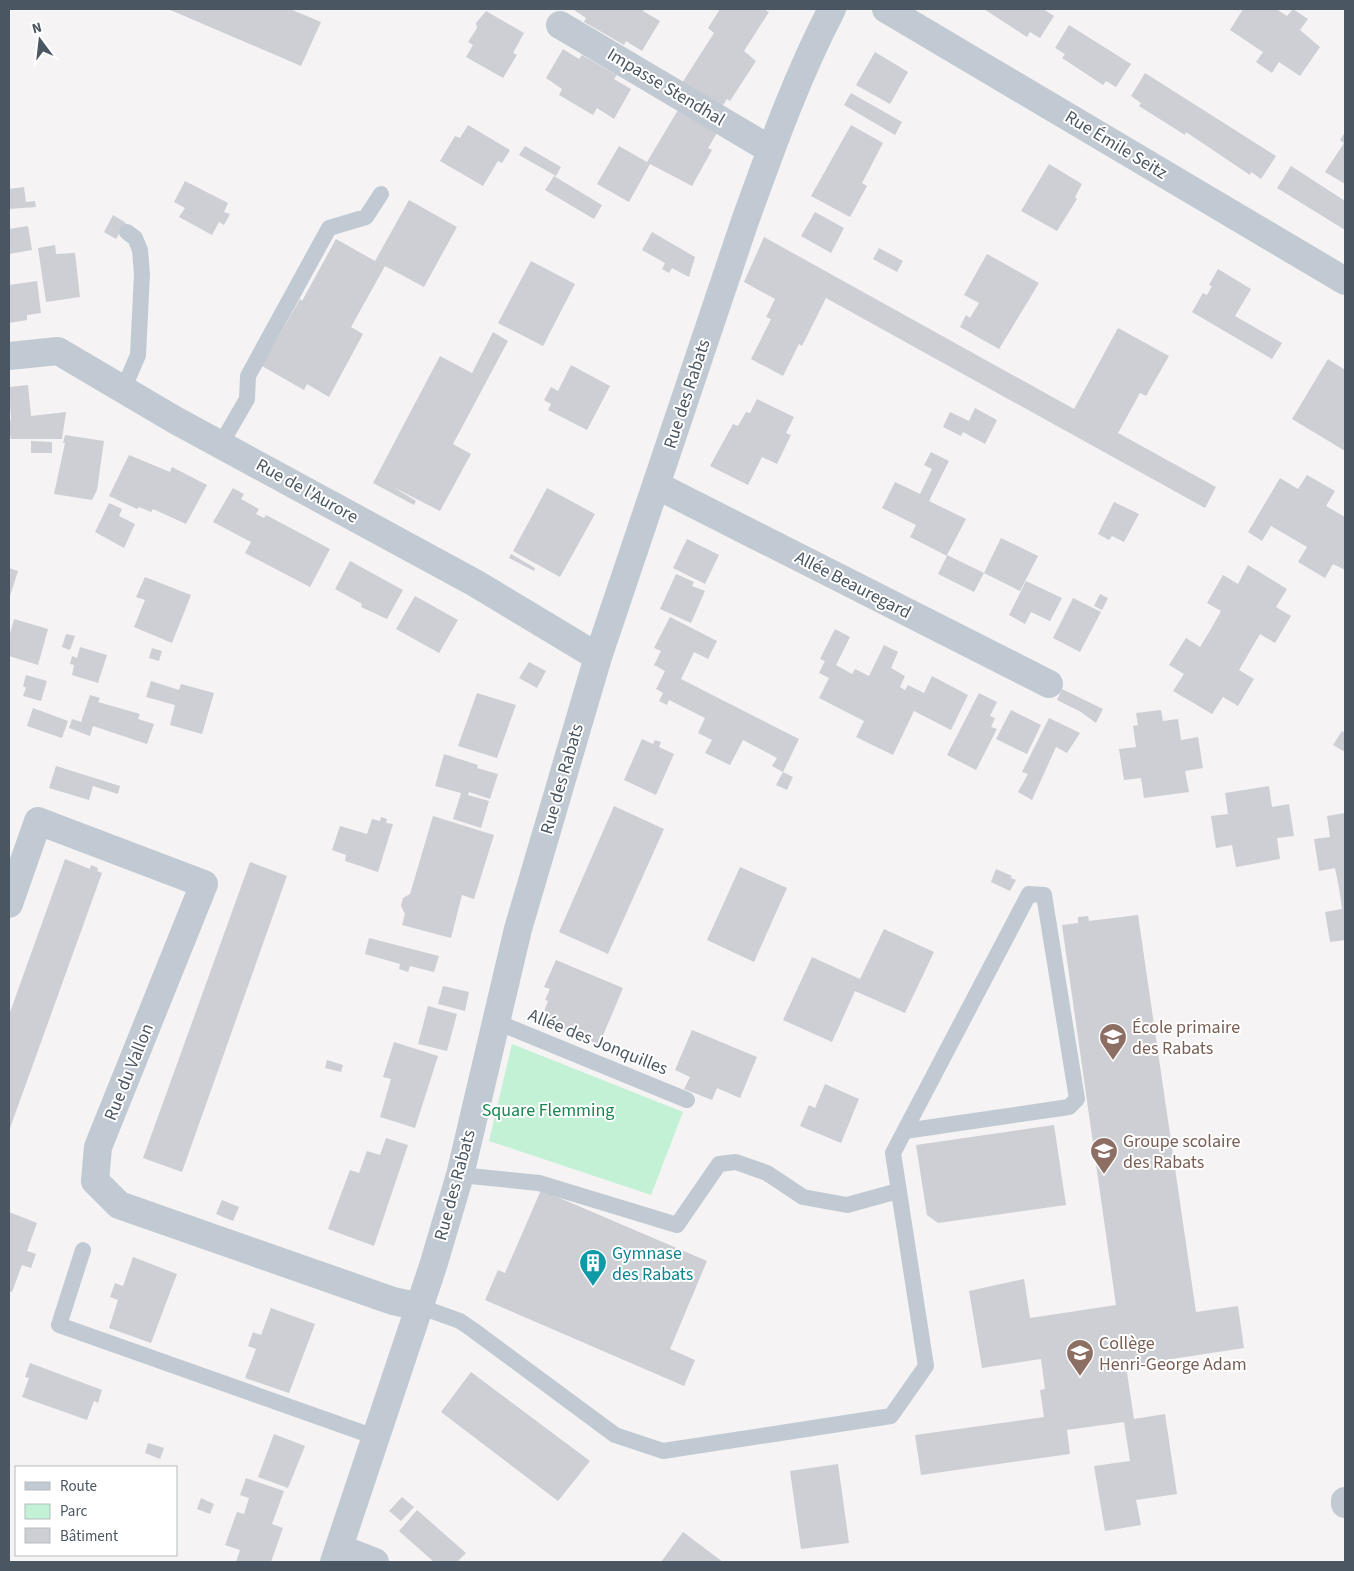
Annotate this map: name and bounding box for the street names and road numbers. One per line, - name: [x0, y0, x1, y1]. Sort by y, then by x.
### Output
- street label: Impasse Stendhal: [602, 42, 730, 132]
- street label: Rue Émile Seitz: [1060, 105, 1172, 186]
- street label: Rue des Rabats: [658, 336, 716, 452]
- street label: Rue de l'Aurore: [251, 453, 363, 529]
- street label: Allée Beauregard: [791, 545, 915, 625]
- street label: Rue des Rabats: [534, 721, 590, 837]
- street label: Allée des Jonquilles: [524, 1003, 672, 1081]
- street label: Rue du Vallon: [98, 1020, 160, 1124]
- street label: Rue des Rabats: [428, 1127, 482, 1243]

